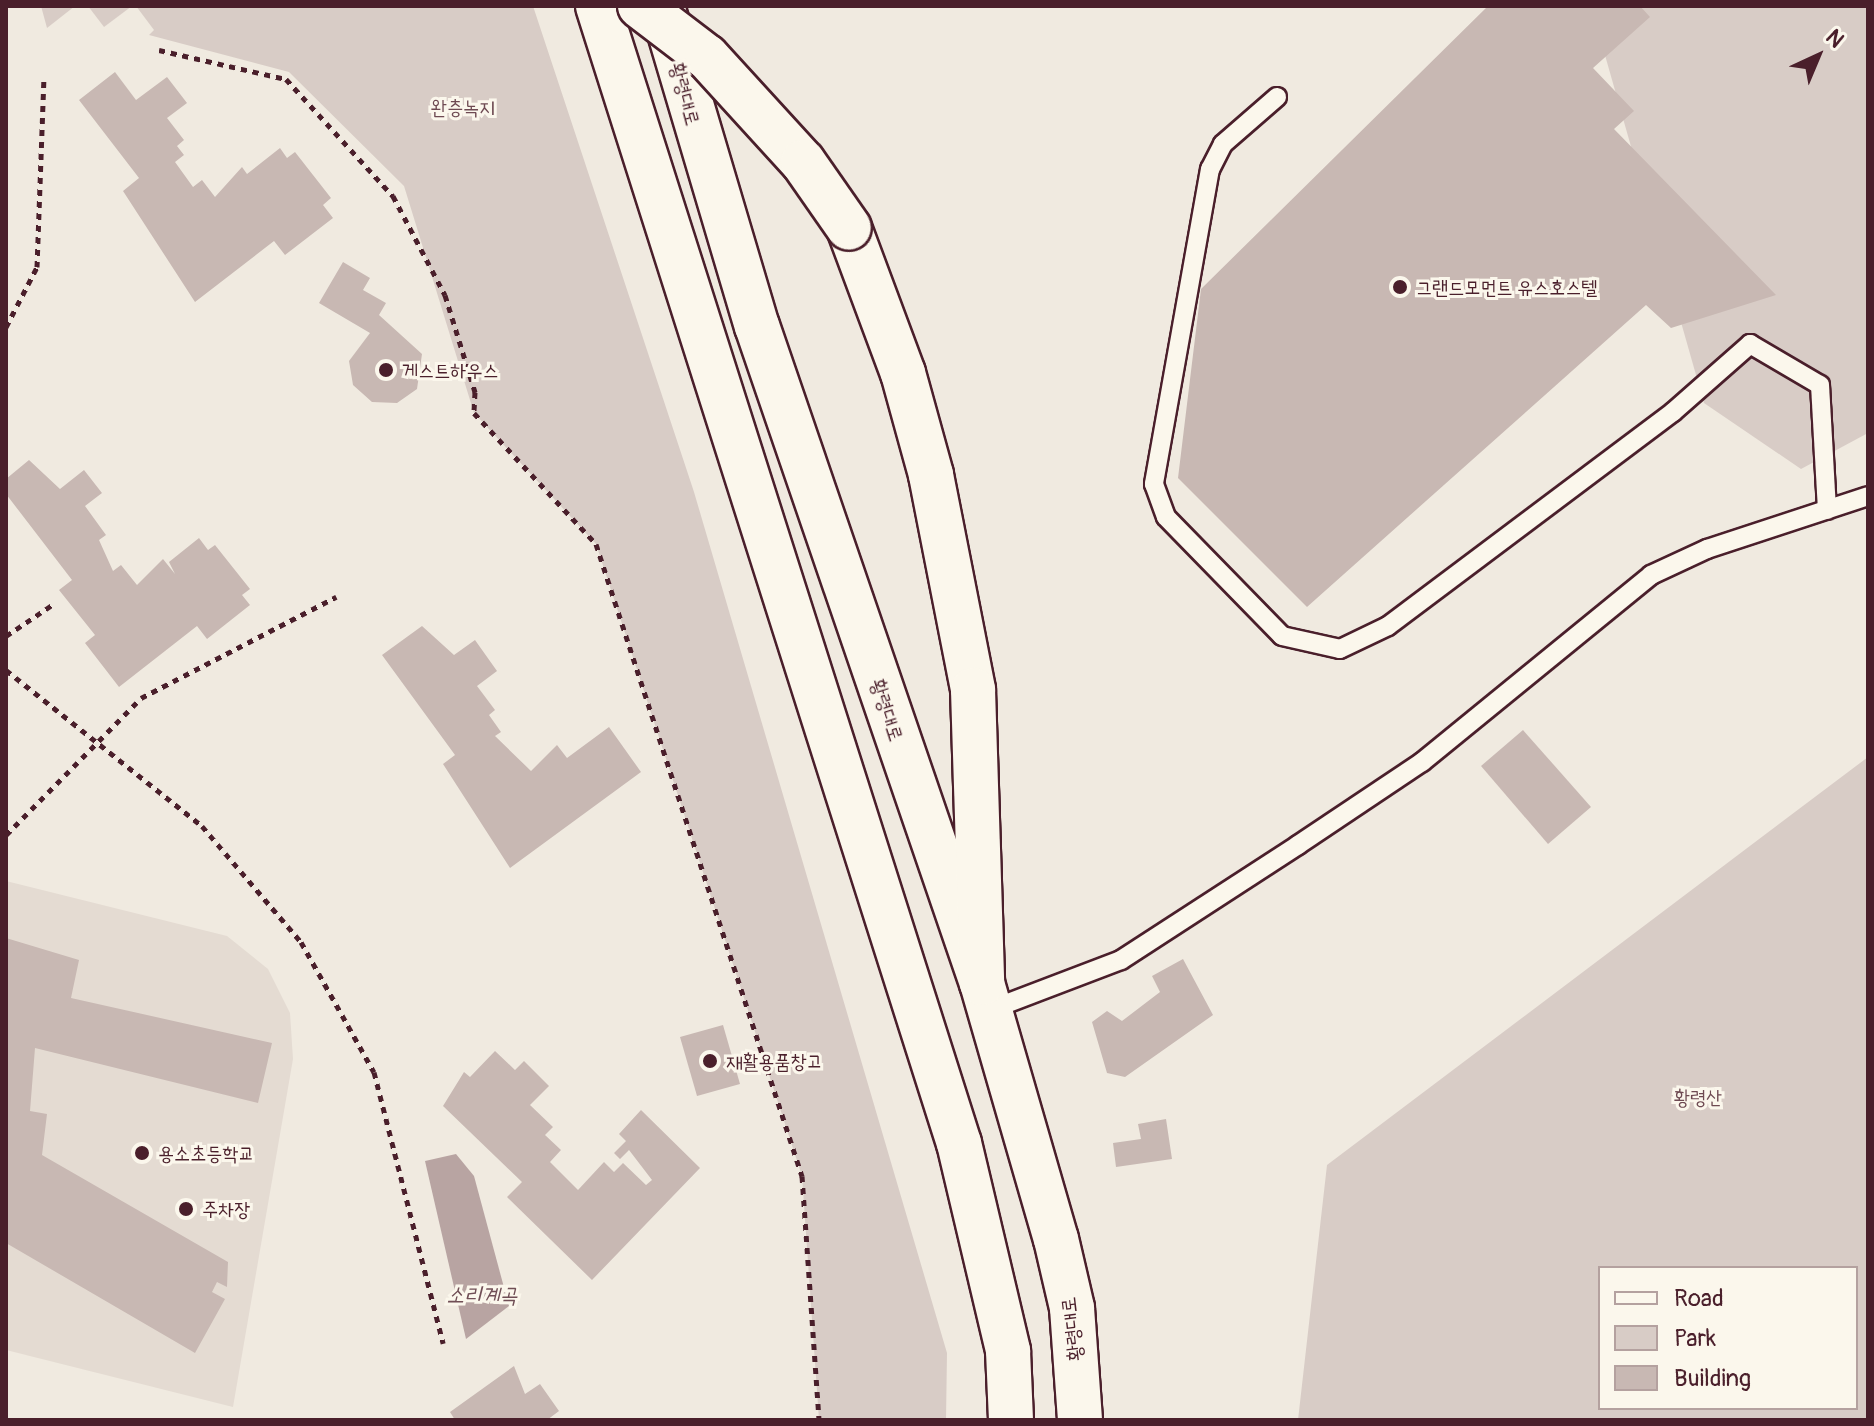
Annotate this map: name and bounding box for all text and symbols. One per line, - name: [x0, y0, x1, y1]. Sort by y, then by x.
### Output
- north arrow: [1778, 16, 1858, 96]
- text: N: [1820, 23, 1850, 54]
- street label: 황령대로: [665, 60, 705, 128]
- park label: 완층녹지: [431, 95, 495, 119]
- place label: 그랜드모먼트 유스호스텔: [1416, 275, 1597, 299]
- marker: 그랜드모먼트 유스호스텔: [1391, 278, 1409, 296]
- place label: 게스트하우스: [402, 358, 499, 382]
- marker: 게스트하우스: [377, 361, 395, 379]
- street label: 황령대로: [866, 676, 908, 744]
- place label: 재활용품창고: [726, 1049, 823, 1073]
- marker: 재활용품창고: [701, 1052, 719, 1070]
- park label: 황령산: [1674, 1085, 1722, 1109]
- place label: 용소초등학교: [158, 1141, 255, 1165]
- marker: 용소초등학교: [133, 1144, 151, 1162]
- place label: 주차장: [202, 1197, 250, 1221]
- marker: 주차장: [177, 1200, 195, 1218]
- legend: [1598, 1266, 1858, 1410]
- water label: 소리계곡: [447, 1283, 517, 1309]
- text: Road: [1674, 1284, 1724, 1313]
- street label: 황령대로: [1056, 1296, 1088, 1362]
- text: Park: [1674, 1324, 1716, 1353]
- text: Building: [1674, 1364, 1751, 1393]

